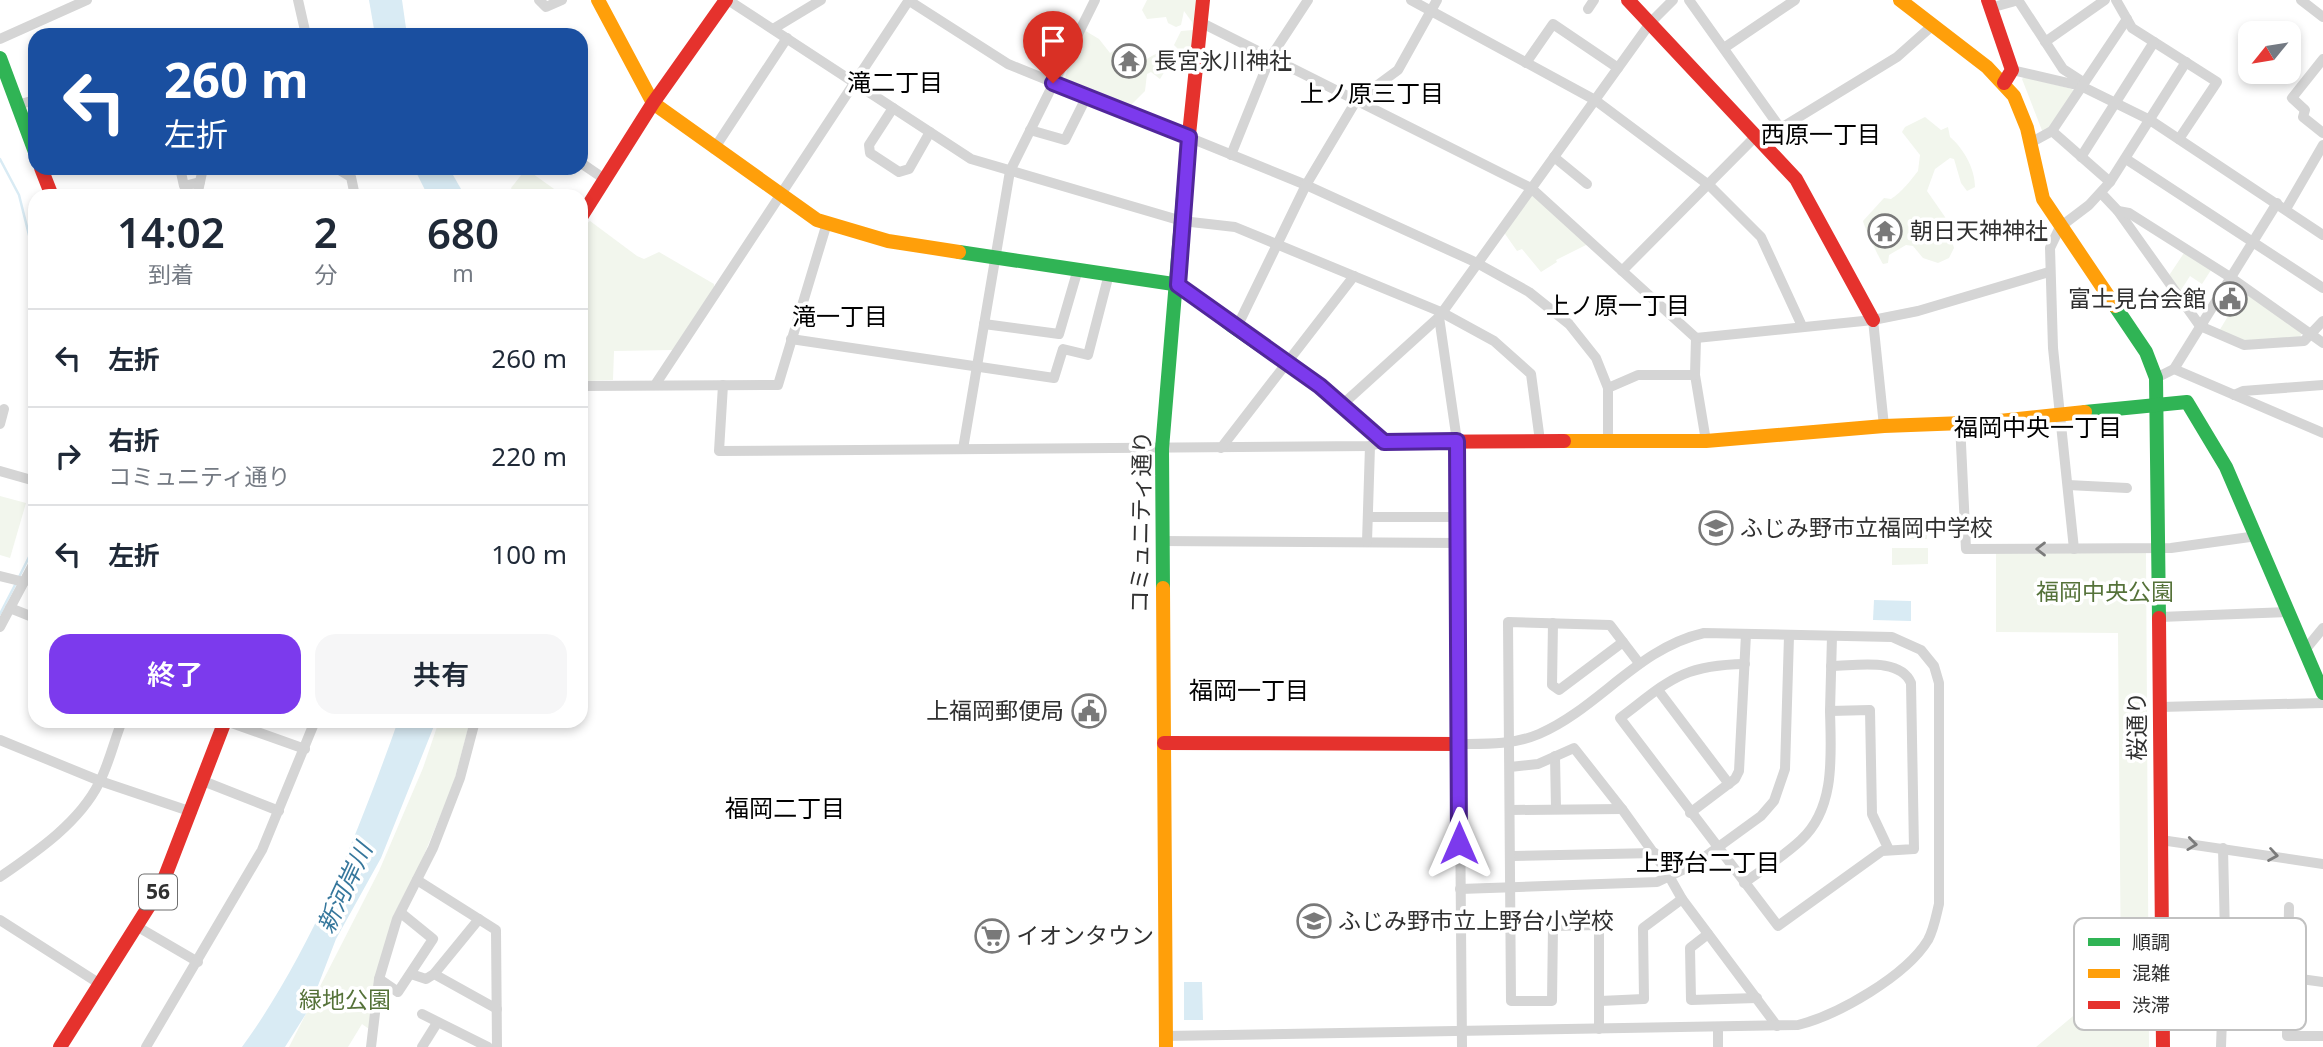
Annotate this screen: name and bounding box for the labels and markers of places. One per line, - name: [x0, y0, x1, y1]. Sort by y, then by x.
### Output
- pin: [1023, 11, 1083, 83]
- temple icon: 長宮氷川神社: [1110, 42, 1148, 80]
- place label: 長宮氷川神社: [1154, 44, 1292, 76]
- temple icon: 朝日天神神社: [1866, 212, 1904, 250]
- place label: 朝日天神神社: [1910, 214, 2048, 246]
- public building icon: 富士見台会館: [2211, 280, 2249, 318]
- place label: 富士見台会館: [2068, 282, 2206, 314]
- school or university icon: ふじみ野市立福岡中学校: [1697, 509, 1735, 547]
- place label: ふじみ野市立福岡中学校: [1740, 511, 1993, 543]
- public building icon: 上福岡郵便局: [1070, 692, 1108, 730]
- place label: 上福岡郵便局: [926, 694, 1064, 726]
- school or university icon: ふじみ野市立上野台小学校: [1295, 902, 1333, 940]
- place label: ふじみ野市立上野台小学校: [1338, 904, 1614, 936]
- supermarket icon: イオンタウン: [973, 917, 1011, 955]
- place label: イオンタウン: [1016, 919, 1154, 951]

